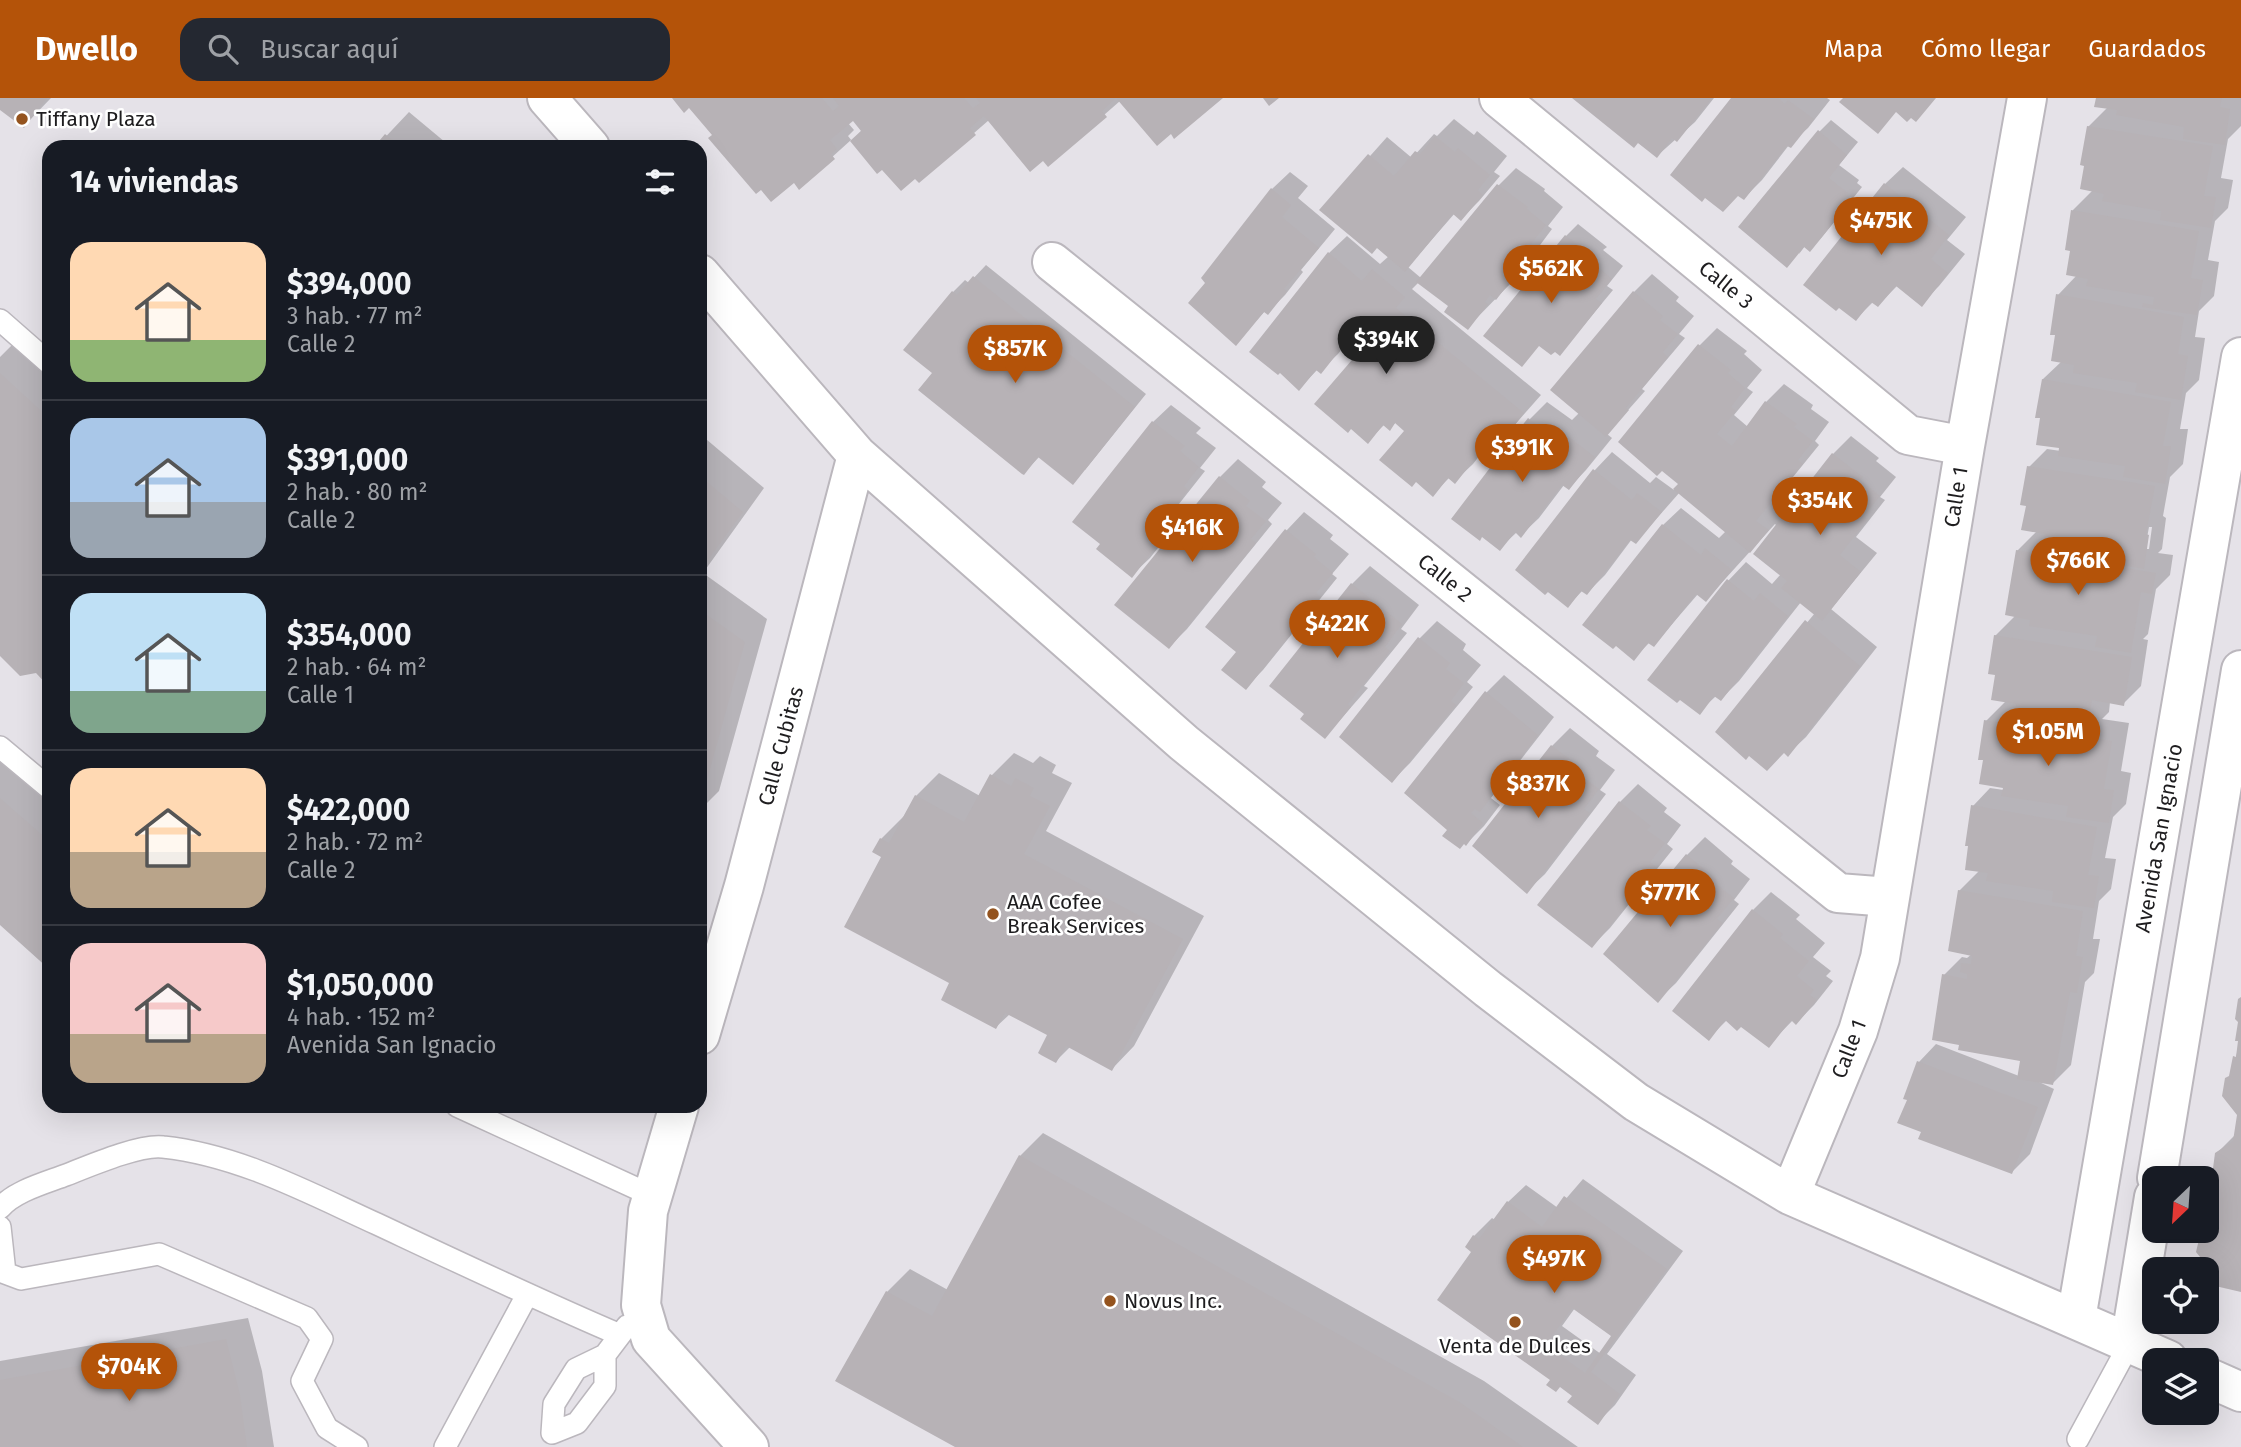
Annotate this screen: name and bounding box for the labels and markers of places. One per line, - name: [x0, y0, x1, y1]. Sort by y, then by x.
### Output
- place label: Tiffany Plaza: [36, 106, 156, 132]
- marker: Tiffany Plaza: [14, 111, 30, 127]
- pin: $475K: [1832, 198, 1930, 257]
- pin: $562K: [1502, 246, 1600, 305]
- pin: $394K: [1337, 316, 1435, 376]
- pin: $857K: [966, 326, 1064, 385]
- pin: $391K: [1473, 424, 1571, 484]
- pin: $354K: [1771, 478, 1869, 537]
- pin: $416K: [1143, 504, 1241, 564]
- pin: $766K: [2029, 538, 2127, 597]
- pin: $422K: [1288, 601, 1386, 660]
- pin: $1.05M: [1991, 708, 2105, 768]
- pin: $837K: [1489, 760, 1587, 820]
- pin: $777K: [1621, 870, 1719, 929]
- place label: AAA Cofee Break Services: [1007, 889, 1145, 939]
- marker: AAA Cofee Break Services: [985, 906, 1001, 922]
- pin: $497K: [1505, 1236, 1603, 1295]
- place label: Novus Inc.: [1124, 1288, 1222, 1314]
- marker: Novus Inc.: [1102, 1293, 1118, 1309]
- marker: Venta de Dulces: [1507, 1314, 1523, 1330]
- place label: Venta de Dulces: [1439, 1333, 1591, 1359]
- pin: $704K: [80, 1344, 178, 1403]

